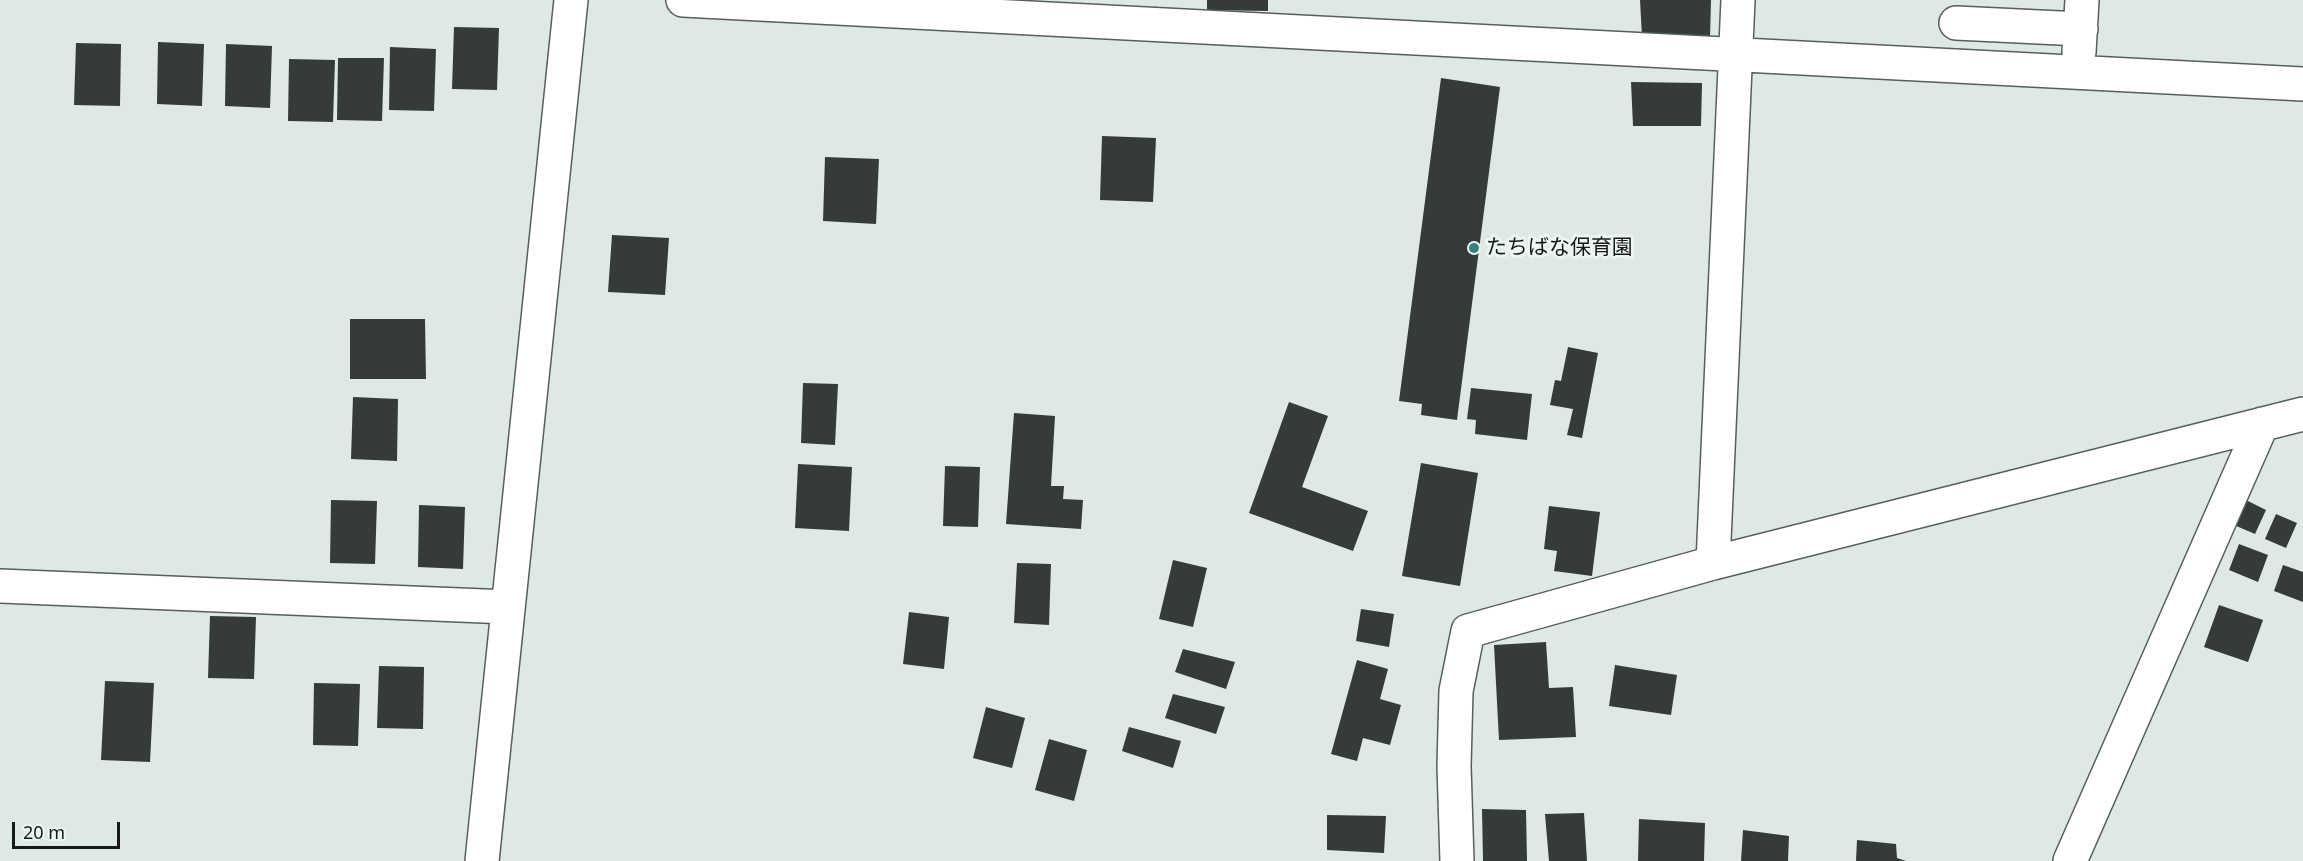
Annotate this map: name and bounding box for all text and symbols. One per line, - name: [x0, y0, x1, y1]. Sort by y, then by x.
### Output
- place label: たちばな保育園: [1486, 235, 1633, 261]
- marker: たちばな保育園: [1467, 241, 1481, 255]
- scale bar: [15, 810, 123, 848]
- text: 20 m: [23, 820, 65, 844]

